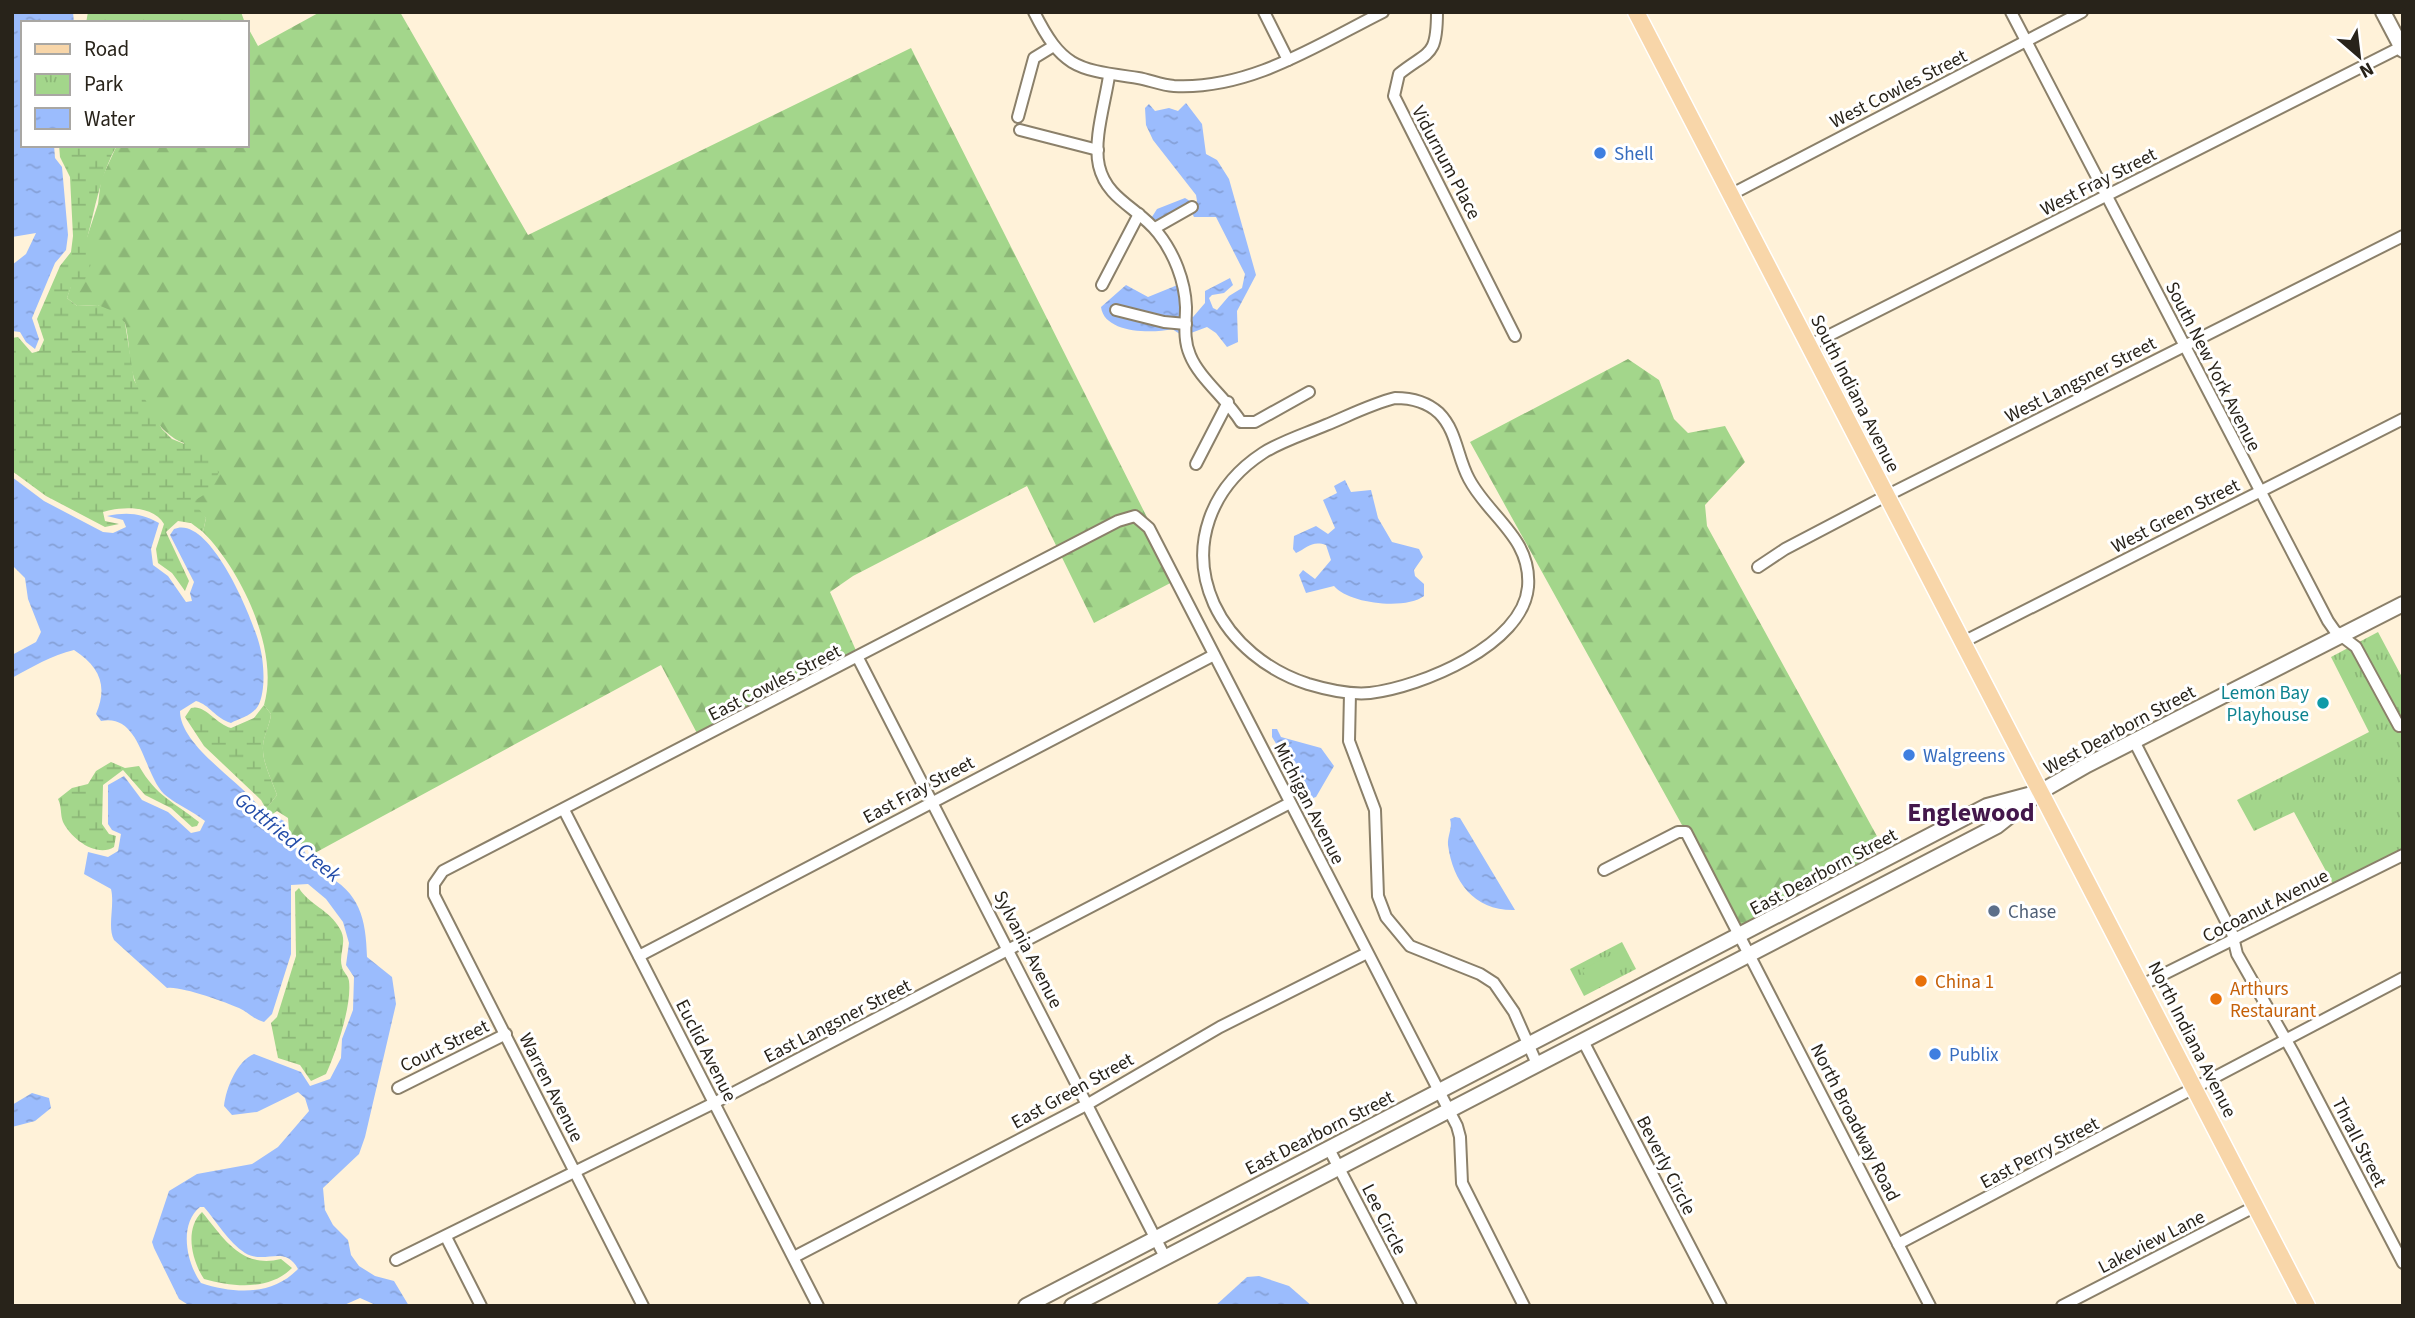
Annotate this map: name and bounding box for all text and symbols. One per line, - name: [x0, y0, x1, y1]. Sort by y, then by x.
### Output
- legend: [21, 21, 248, 147]
- north arrow: [2324, 21, 2394, 91]
- text: Road: [84, 34, 129, 64]
- street label: West Cowles Street: [1825, 43, 1972, 136]
- text: N: [2354, 55, 2378, 85]
- text: Park: [84, 69, 124, 99]
- street label: Vidurnum Place: [1404, 101, 1487, 224]
- text: Water: [84, 104, 136, 134]
- place label: Shell: [1614, 141, 1654, 168]
- street label: West Fray Street: [2036, 141, 2162, 223]
- marker: Shell: [1592, 145, 1608, 161]
- street label: South New York Avenue: [2158, 277, 2267, 456]
- street label: South Indiana Avenue: [1803, 310, 1906, 477]
- street label: West Langsner Street: [2000, 330, 2162, 430]
- street label: West Green Street: [2107, 472, 2245, 560]
- street label: East Cowles Street: [704, 638, 846, 728]
- street label: West Dearborn Street: [2039, 679, 2201, 782]
- place label: Lemon Bay Playhouse: [2221, 680, 2309, 729]
- marker: Lemon Bay Playhouse: [2315, 695, 2331, 711]
- street label: Michigan Avenue: [1266, 738, 1351, 869]
- place label: Walgreens: [1923, 743, 2005, 770]
- marker: Walgreens: [1901, 747, 1917, 763]
- street label: East Fray Street: [858, 749, 980, 831]
- water label: Gottfried Creek: [228, 785, 348, 890]
- district label: Englewood: [1907, 794, 2035, 831]
- street label: East Dearborn Street: [1745, 822, 1903, 923]
- street label: Cocoanut Avenue: [2198, 863, 2334, 950]
- street label: Sylvania Avenue: [986, 886, 1069, 1013]
- place label: Chase: [2008, 899, 2056, 926]
- marker: Chase: [1986, 903, 2002, 919]
- street label: North Indiana Avenue: [2141, 957, 2243, 1123]
- place label: China 1: [1935, 969, 1994, 996]
- street label: East Langsner Street: [759, 972, 916, 1070]
- marker: China 1: [1913, 973, 1929, 989]
- place label: Arthurs Restaurant: [2230, 976, 2317, 1025]
- marker: Arthurs Restaurant: [2208, 991, 2224, 1007]
- street label: Euclid Avenue: [668, 995, 743, 1106]
- street label: Court Street: [396, 1013, 494, 1080]
- street label: Warren Avenue: [512, 1028, 590, 1147]
- street label: North Broadway Road: [1803, 1039, 1906, 1206]
- place label: Publix: [1949, 1042, 1999, 1069]
- street label: East Green Street: [1007, 1046, 1139, 1136]
- marker: Publix: [1927, 1046, 1943, 1062]
- street label: East Dearborn Street: [1241, 1084, 1399, 1183]
- street label: Thrall Street: [2325, 1093, 2393, 1193]
- street label: East Perry Street: [1976, 1110, 2104, 1196]
- street label: Beverly Circle: [1629, 1111, 1702, 1220]
- street label: Lee Circle: [1354, 1179, 1413, 1260]
- street label: Lakeview Lane: [2094, 1204, 2210, 1281]

